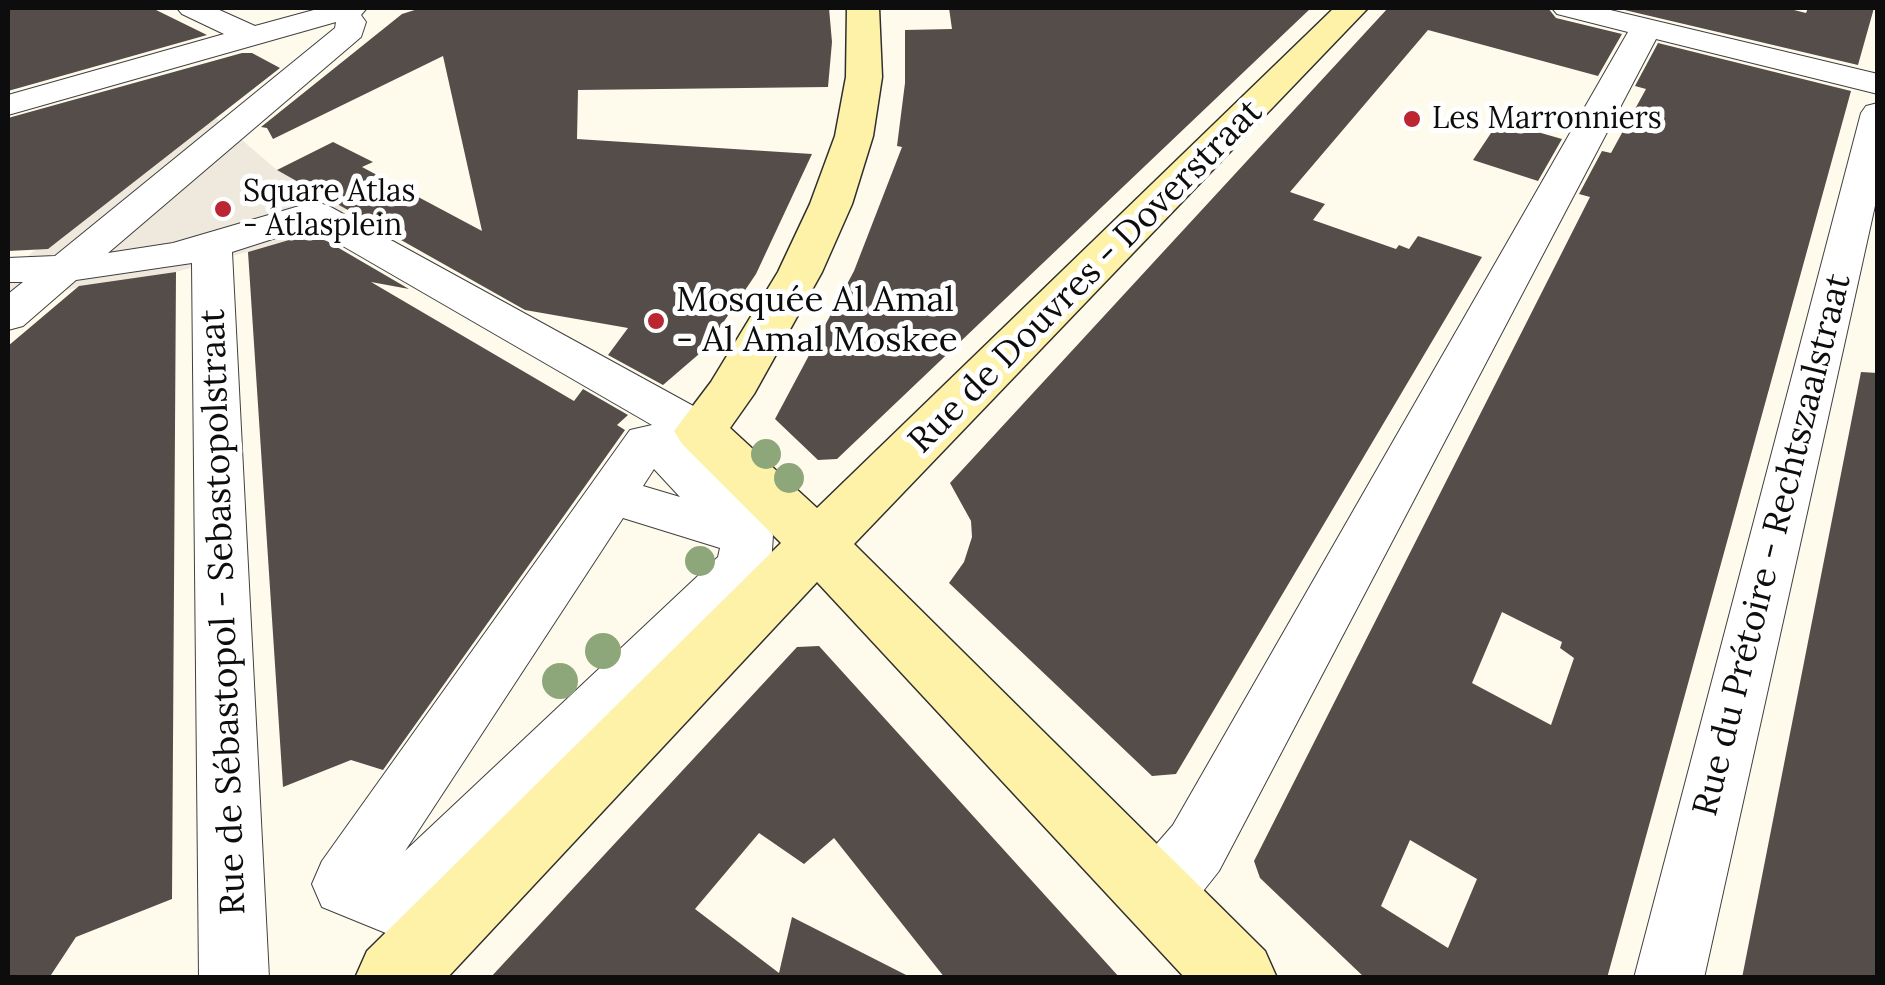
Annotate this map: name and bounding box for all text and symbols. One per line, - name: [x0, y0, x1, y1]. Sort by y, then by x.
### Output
- street label: Rue de Douvres - Doverstraat: [900, 91, 1272, 463]
- place label: Les Marronniers: [1432, 101, 1662, 137]
- marker: Les Marronniers: [1401, 108, 1423, 130]
- place label: Square Atlas - Atlasplein: [243, 174, 415, 244]
- marker: Square Atlas - Atlasplein: [212, 198, 234, 220]
- street label: Rue du Prétoire - Rechtszaalstraat: [1685, 270, 1861, 820]
- place label: Mosquée Al Amal - Al Amal Moskee: [676, 280, 958, 362]
- street label: Rue de Sébastopol - Sebastopolstraat: [192, 308, 256, 916]
- marker: Mosquée Al Amal - Al Amal Moskee: [645, 310, 667, 332]

